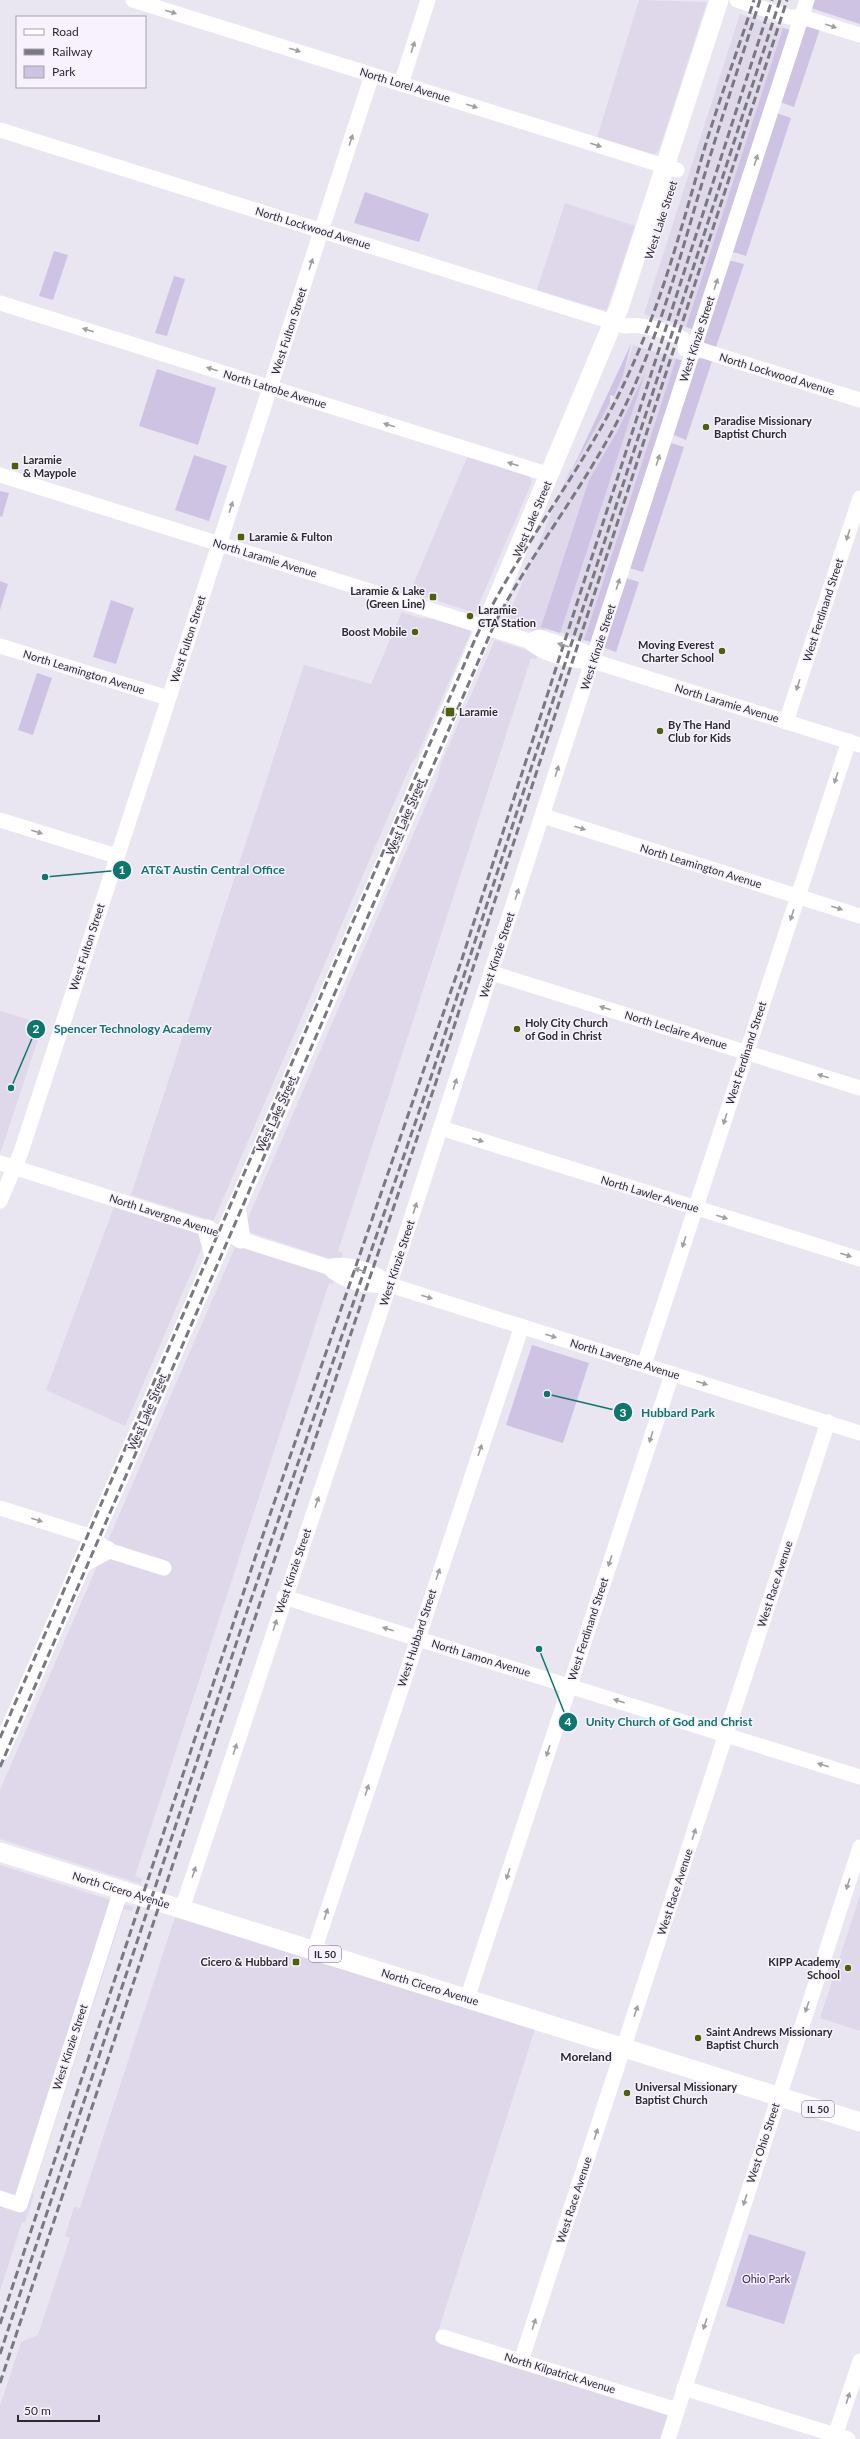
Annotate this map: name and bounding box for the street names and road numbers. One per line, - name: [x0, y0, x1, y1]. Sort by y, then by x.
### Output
- street label: North Lorel Avenue: [358, 65, 452, 105]
- street label: West Lake Street: [642, 179, 679, 261]
- street label: North Lockwood Avenue: [254, 204, 372, 251]
- street label: West Fulton Street: [268, 286, 309, 376]
- street label: West Kinzie Street: [677, 294, 717, 383]
- street label: North Lockwood Avenue: [718, 350, 836, 397]
- street label: North Latrobe Avenue: [222, 367, 328, 410]
- street label: West Lake Street: [510, 478, 554, 559]
- street label: North Laramie Avenue: [211, 535, 319, 580]
- street label: West Ferdinand Street: [800, 556, 845, 663]
- street label: West Fulton Street: [167, 594, 208, 684]
- street label: West Kinzie Street: [578, 602, 618, 691]
- street label: North Leamington Avenue: [22, 647, 147, 696]
- street label: North Laramie Avenue: [673, 680, 781, 725]
- street label: West Lake Street: [383, 776, 427, 857]
- street label: North Leamington Avenue: [639, 841, 764, 890]
- street label: West Fulton Street: [66, 902, 107, 992]
- street label: West Kinzie Street: [477, 910, 517, 999]
- street label: West Ferdinand Street: [723, 999, 768, 1106]
- street label: North Leclaire Avenue: [623, 1008, 729, 1051]
- street label: West Lake Street: [253, 1074, 298, 1154]
- street label: North Lawler Avenue: [599, 1172, 701, 1215]
- street label: North Lavergne Avenue: [108, 1191, 221, 1238]
- street label: West Kinzie Street: [377, 1218, 417, 1307]
- street label: North Lavergne Avenue: [569, 1336, 682, 1381]
- street label: West Lake Street: [125, 1371, 169, 1452]
- street label: West Kinzie Street: [272, 1526, 313, 1615]
- street label: West Race Avenue: [754, 1539, 795, 1629]
- street label: West Ferdinand Street: [565, 1575, 610, 1682]
- street label: West Hubbard Street: [395, 1587, 438, 1688]
- street label: North Lamon Avenue: [430, 1636, 532, 1679]
- street label: West Race Avenue: [654, 1847, 695, 1937]
- street label: North Cicero Avenue: [71, 1869, 172, 1911]
- road number: IL 50: [309, 1946, 341, 1962]
- street label: North Cicero Avenue: [380, 1966, 481, 2008]
- street label: West Kinzie Street: [50, 2002, 90, 2091]
- street label: West Ohio Street: [743, 2101, 782, 2185]
- road number: IL 50: [802, 2101, 834, 2117]
- street label: West Race Avenue: [553, 2155, 594, 2245]
- street label: North Kilpatrick Avenue: [503, 2349, 618, 2396]

